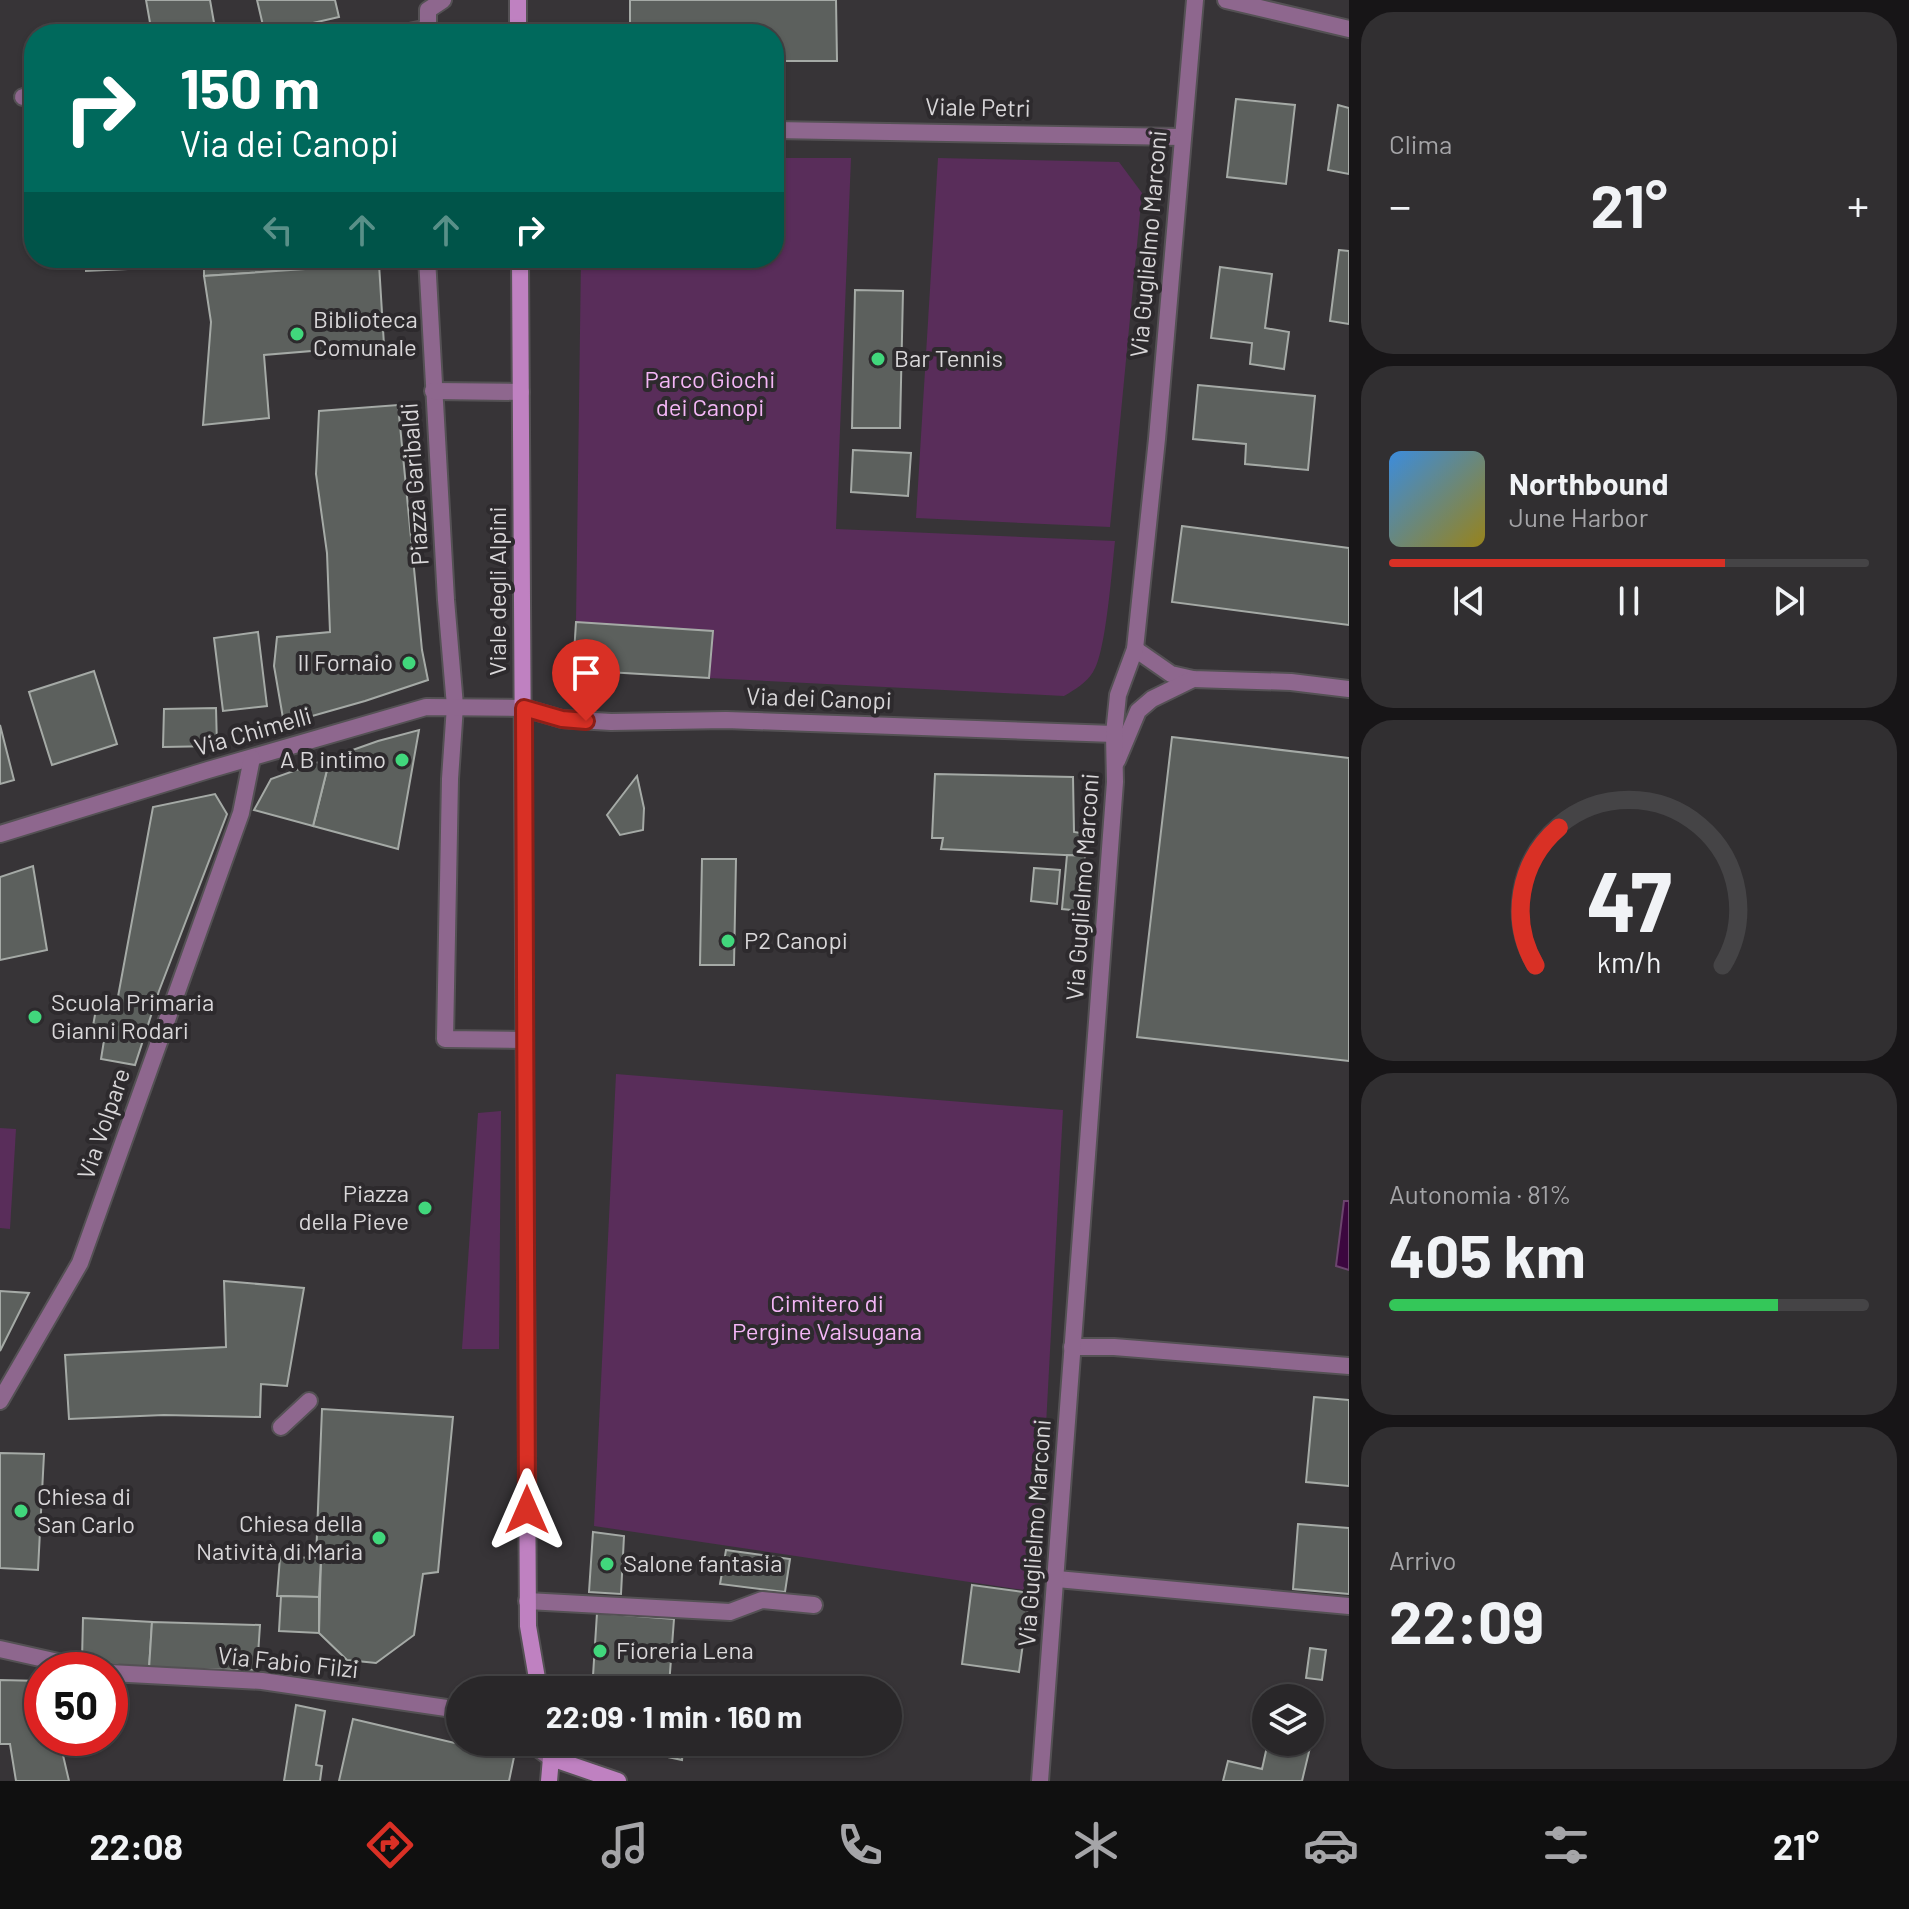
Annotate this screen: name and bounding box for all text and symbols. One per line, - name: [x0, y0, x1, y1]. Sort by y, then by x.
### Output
- text: 150 m: [180, 53, 320, 120]
- icon: right: [48, 56, 152, 160]
- street label: Viale Petri: [925, 91, 1031, 122]
- text: Via dei Canopi: [180, 121, 399, 164]
- text: Clima: [1389, 128, 1452, 159]
- street label: Via Guglielmo Marconi: [1123, 129, 1172, 359]
- text: 21°: [1590, 168, 1668, 240]
- text: −: [1389, 178, 1411, 231]
- text: +: [1847, 178, 1869, 231]
- icon: left: [256, 208, 300, 252]
- icon: ahead: [340, 208, 384, 252]
- icon: ahead: [424, 208, 468, 252]
- icon: right: [508, 208, 552, 252]
- place label: Biblioteca Comunale: [313, 304, 418, 361]
- marker: Biblioteca Comunale: [288, 325, 306, 343]
- place label: Bar Tennis: [894, 343, 1003, 372]
- marker: Bar Tennis: [869, 350, 887, 368]
- park label: Parco Giochi dei Canopi: [645, 364, 775, 421]
- street label: Piazza Garibaldi: [393, 402, 434, 566]
- text: Northbound: [1509, 465, 1668, 501]
- text: June Harbor: [1509, 501, 1648, 532]
- street label: Viale degli Alpini: [482, 506, 511, 676]
- icon: previous: [1447, 579, 1491, 623]
- icon: pause: [1607, 579, 1651, 623]
- icon: next: [1767, 579, 1811, 623]
- pin: [552, 639, 620, 721]
- place label: Il Fornaio: [298, 647, 393, 676]
- icon: arrive: [564, 651, 608, 695]
- marker: Il Fornaio: [400, 654, 418, 672]
- street label: Via dei Canopi: [746, 680, 893, 715]
- street label: Via Chimelli: [191, 700, 315, 761]
- place label: A B intimo: [280, 744, 386, 773]
- marker: A B intimo: [393, 751, 411, 769]
- street label: Via Guglielmo Marconi: [1059, 772, 1104, 1002]
- text: 47: [1586, 849, 1672, 949]
- place label: P2 Canopi: [744, 925, 848, 954]
- marker: P2 Canopi: [719, 932, 737, 950]
- text: km/h: [1597, 945, 1661, 980]
- place label: Scuola Primaria Gianni Rodari: [51, 987, 214, 1044]
- marker: Scuola Primaria Gianni Rodari: [26, 1008, 44, 1026]
- street label: Via Volpare: [70, 1064, 135, 1183]
- place label: Piazza della Pieve: [298, 1178, 409, 1235]
- text: Autonomia · 81%: [1389, 1178, 1571, 1209]
- marker: Piazza della Pieve: [416, 1199, 434, 1217]
- text: 405 km: [1389, 1218, 1586, 1290]
- park label: Cimitero di Pergine Valsugana: [732, 1288, 922, 1345]
- street label: Via Guglielmo Marconi: [1011, 1418, 1056, 1648]
- position arrow: [485, 1468, 569, 1552]
- place label: Chiesa di San Carlo: [37, 1481, 135, 1538]
- marker: Chiesa di San Carlo: [12, 1502, 30, 1520]
- place label: Chiesa della Natività di Maria: [196, 1508, 363, 1565]
- marker: Chiesa della Natività di Maria: [370, 1529, 388, 1547]
- text: Arrivo: [1389, 1544, 1456, 1575]
- place label: Salone fantasia: [623, 1548, 782, 1577]
- marker: Salone fantasia: [598, 1555, 616, 1573]
- text: 22:09: [1389, 1584, 1544, 1656]
- place label: Fioreria Lena: [616, 1635, 754, 1664]
- street label: Via Fabio Filzi: [216, 1640, 360, 1683]
- marker: Fioreria Lena: [591, 1642, 609, 1660]
- speed limit sign: 50: [24, 1652, 128, 1756]
- map controls: [1252, 1684, 1324, 1756]
- button: layers: [1252, 1684, 1324, 1756]
- text: 22:09 · 1 min · 160 m: [546, 1698, 802, 1734]
- icon: directions: [362, 1817, 418, 1873]
- icon: music: [597, 1817, 653, 1873]
- icon: phone: [832, 1817, 888, 1873]
- icon: climate: [1068, 1817, 1124, 1873]
- icon: car: [1303, 1817, 1359, 1873]
- icon: filters: [1538, 1817, 1594, 1873]
- text: 22:08: [90, 1824, 183, 1867]
- text: 21°: [1773, 1824, 1819, 1867]

